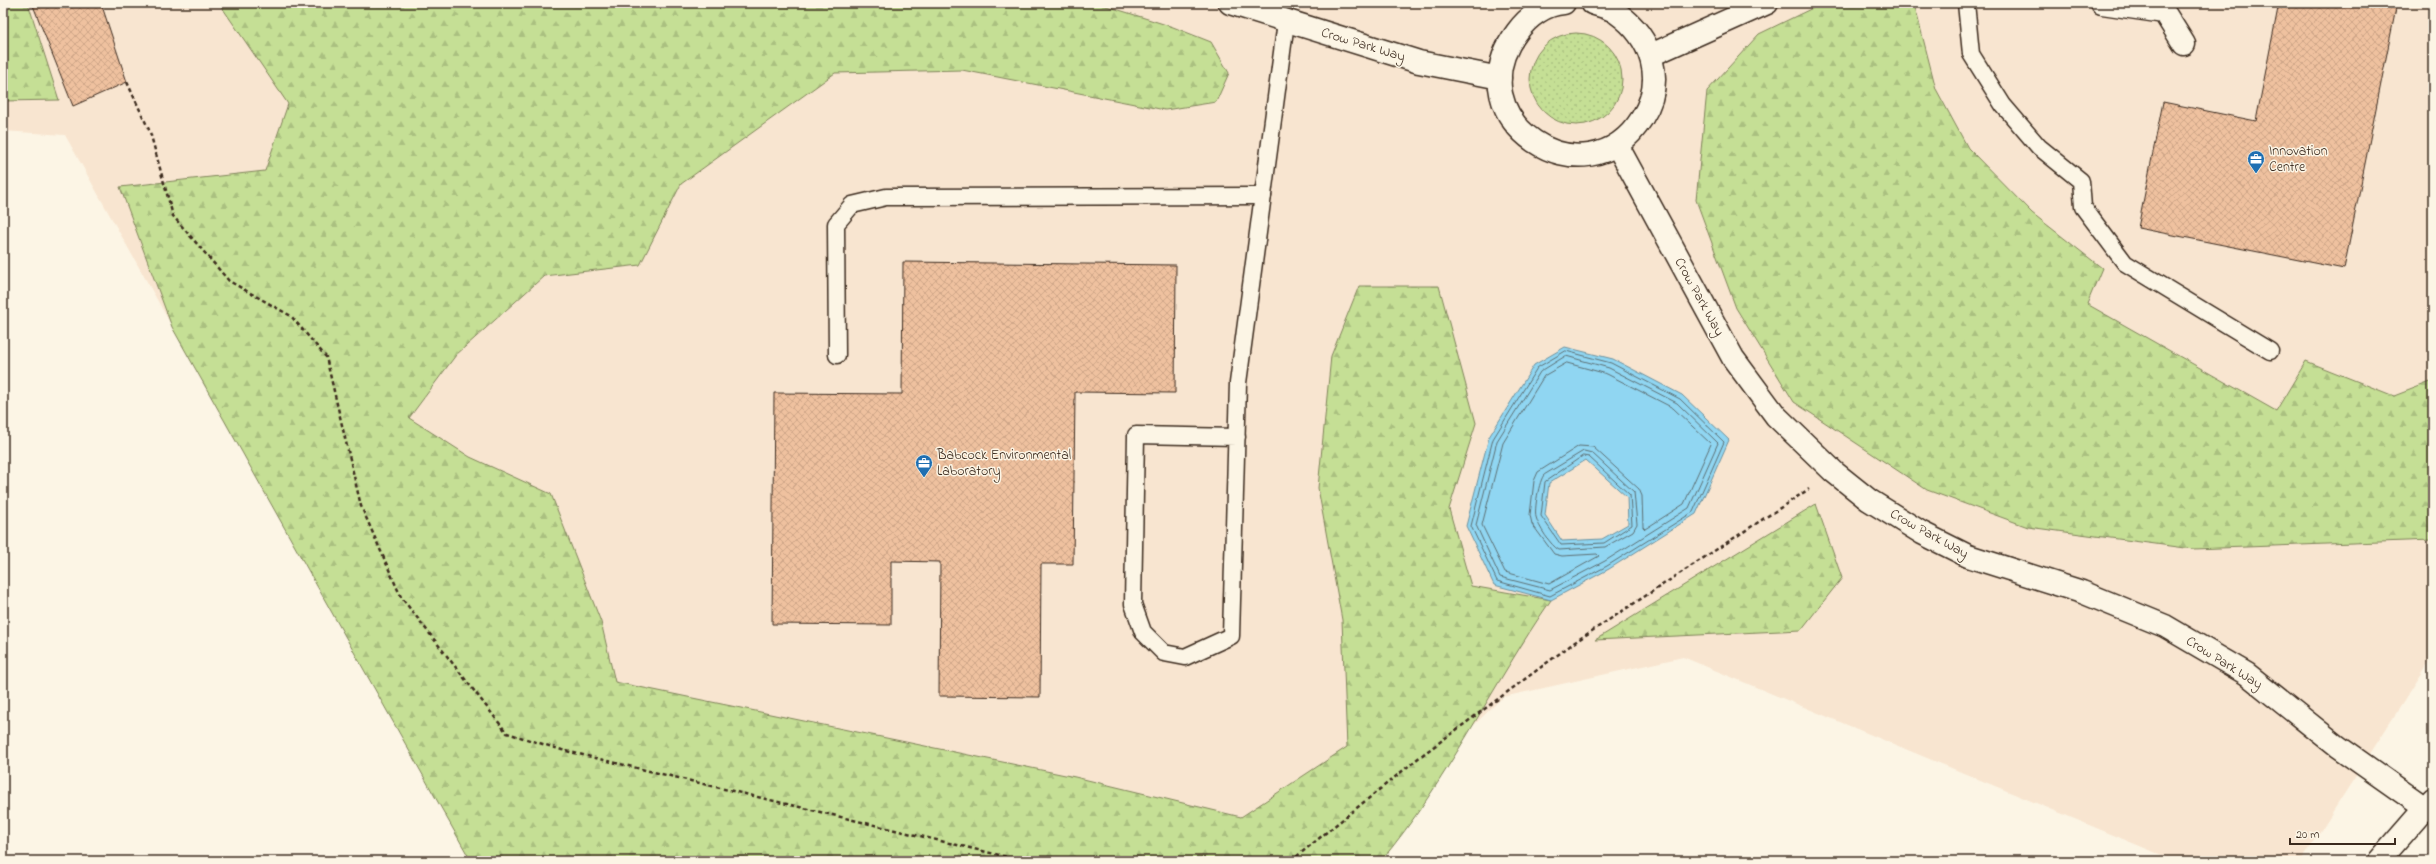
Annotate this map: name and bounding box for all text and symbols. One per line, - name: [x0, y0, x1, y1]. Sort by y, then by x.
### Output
- street label: Crow Park Way: [1318, 22, 1408, 69]
- place label: Innovation Centre: [2269, 141, 2328, 178]
- office icon: Innovation Centre: [2246, 149, 2266, 174]
- street label: Crow Park Way: [1668, 254, 1729, 341]
- place label: Babcock Environmental Laboratory: [936, 445, 1071, 483]
- office icon: Babcock Environmental Laboratory: [914, 453, 934, 478]
- street label: Crow Park Way: [1885, 504, 1972, 565]
- street label: Crow Park Way: [2181, 631, 2267, 696]
- scale bar: [2290, 820, 2395, 846]
- text: 20 m: [2296, 826, 2319, 844]

